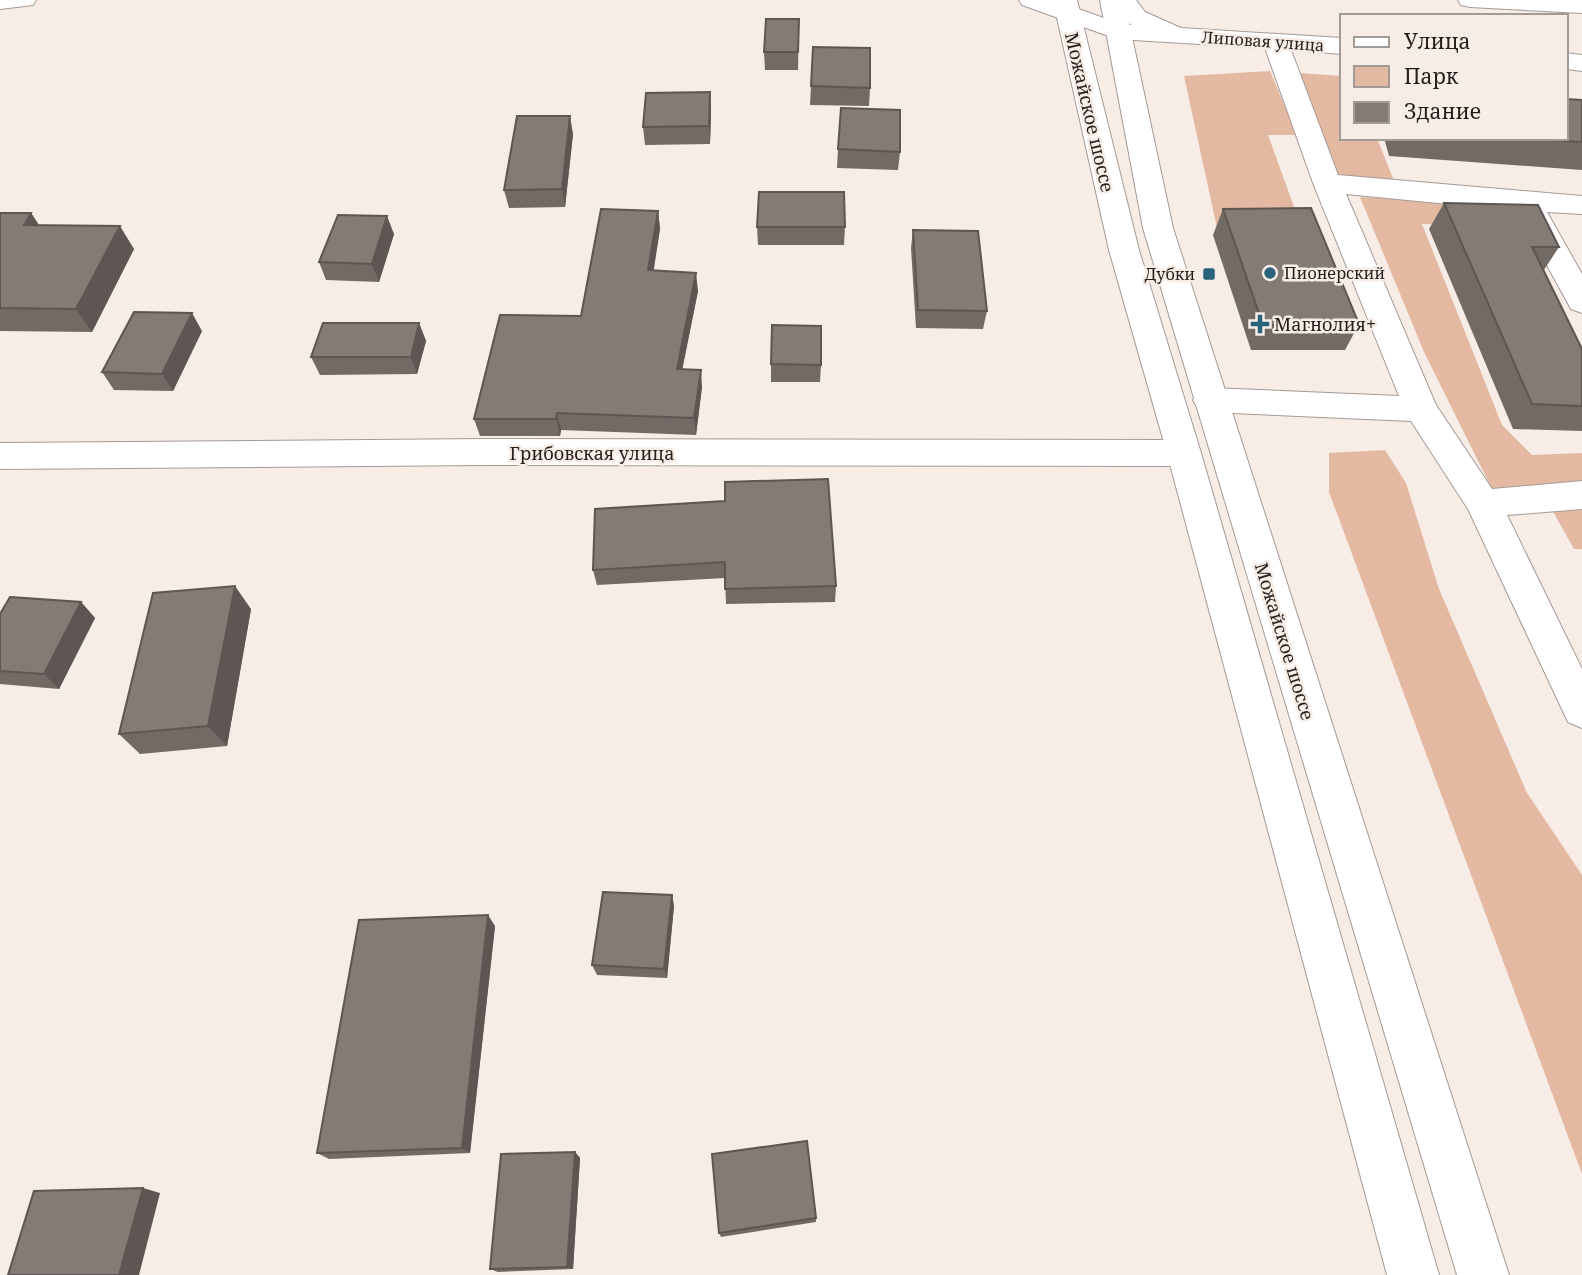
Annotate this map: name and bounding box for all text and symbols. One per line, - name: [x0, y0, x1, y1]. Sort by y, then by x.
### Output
- legend: [1340, 14, 1568, 140]
- street label: Липовая улица: [1201, 26, 1325, 56]
- text: Улица: [1404, 27, 1471, 55]
- street label: Можайское шоссе: [1060, 30, 1120, 194]
- text: Парк: [1404, 62, 1459, 90]
- text: Здание: [1404, 97, 1481, 125]
- place label: Пионерский: [1284, 262, 1385, 284]
- place label: Дубки: [1144, 263, 1195, 285]
- marker: Пионерский: [1262, 265, 1278, 281]
- marker: Дубки: [1201, 266, 1217, 282]
- place label: Магнолия+: [1274, 312, 1376, 336]
- marker: Магнолия+: [1252, 316, 1268, 332]
- street label: Грибовская улица: [510, 441, 674, 465]
- street label: Можайское шоссе: [1250, 559, 1320, 723]

